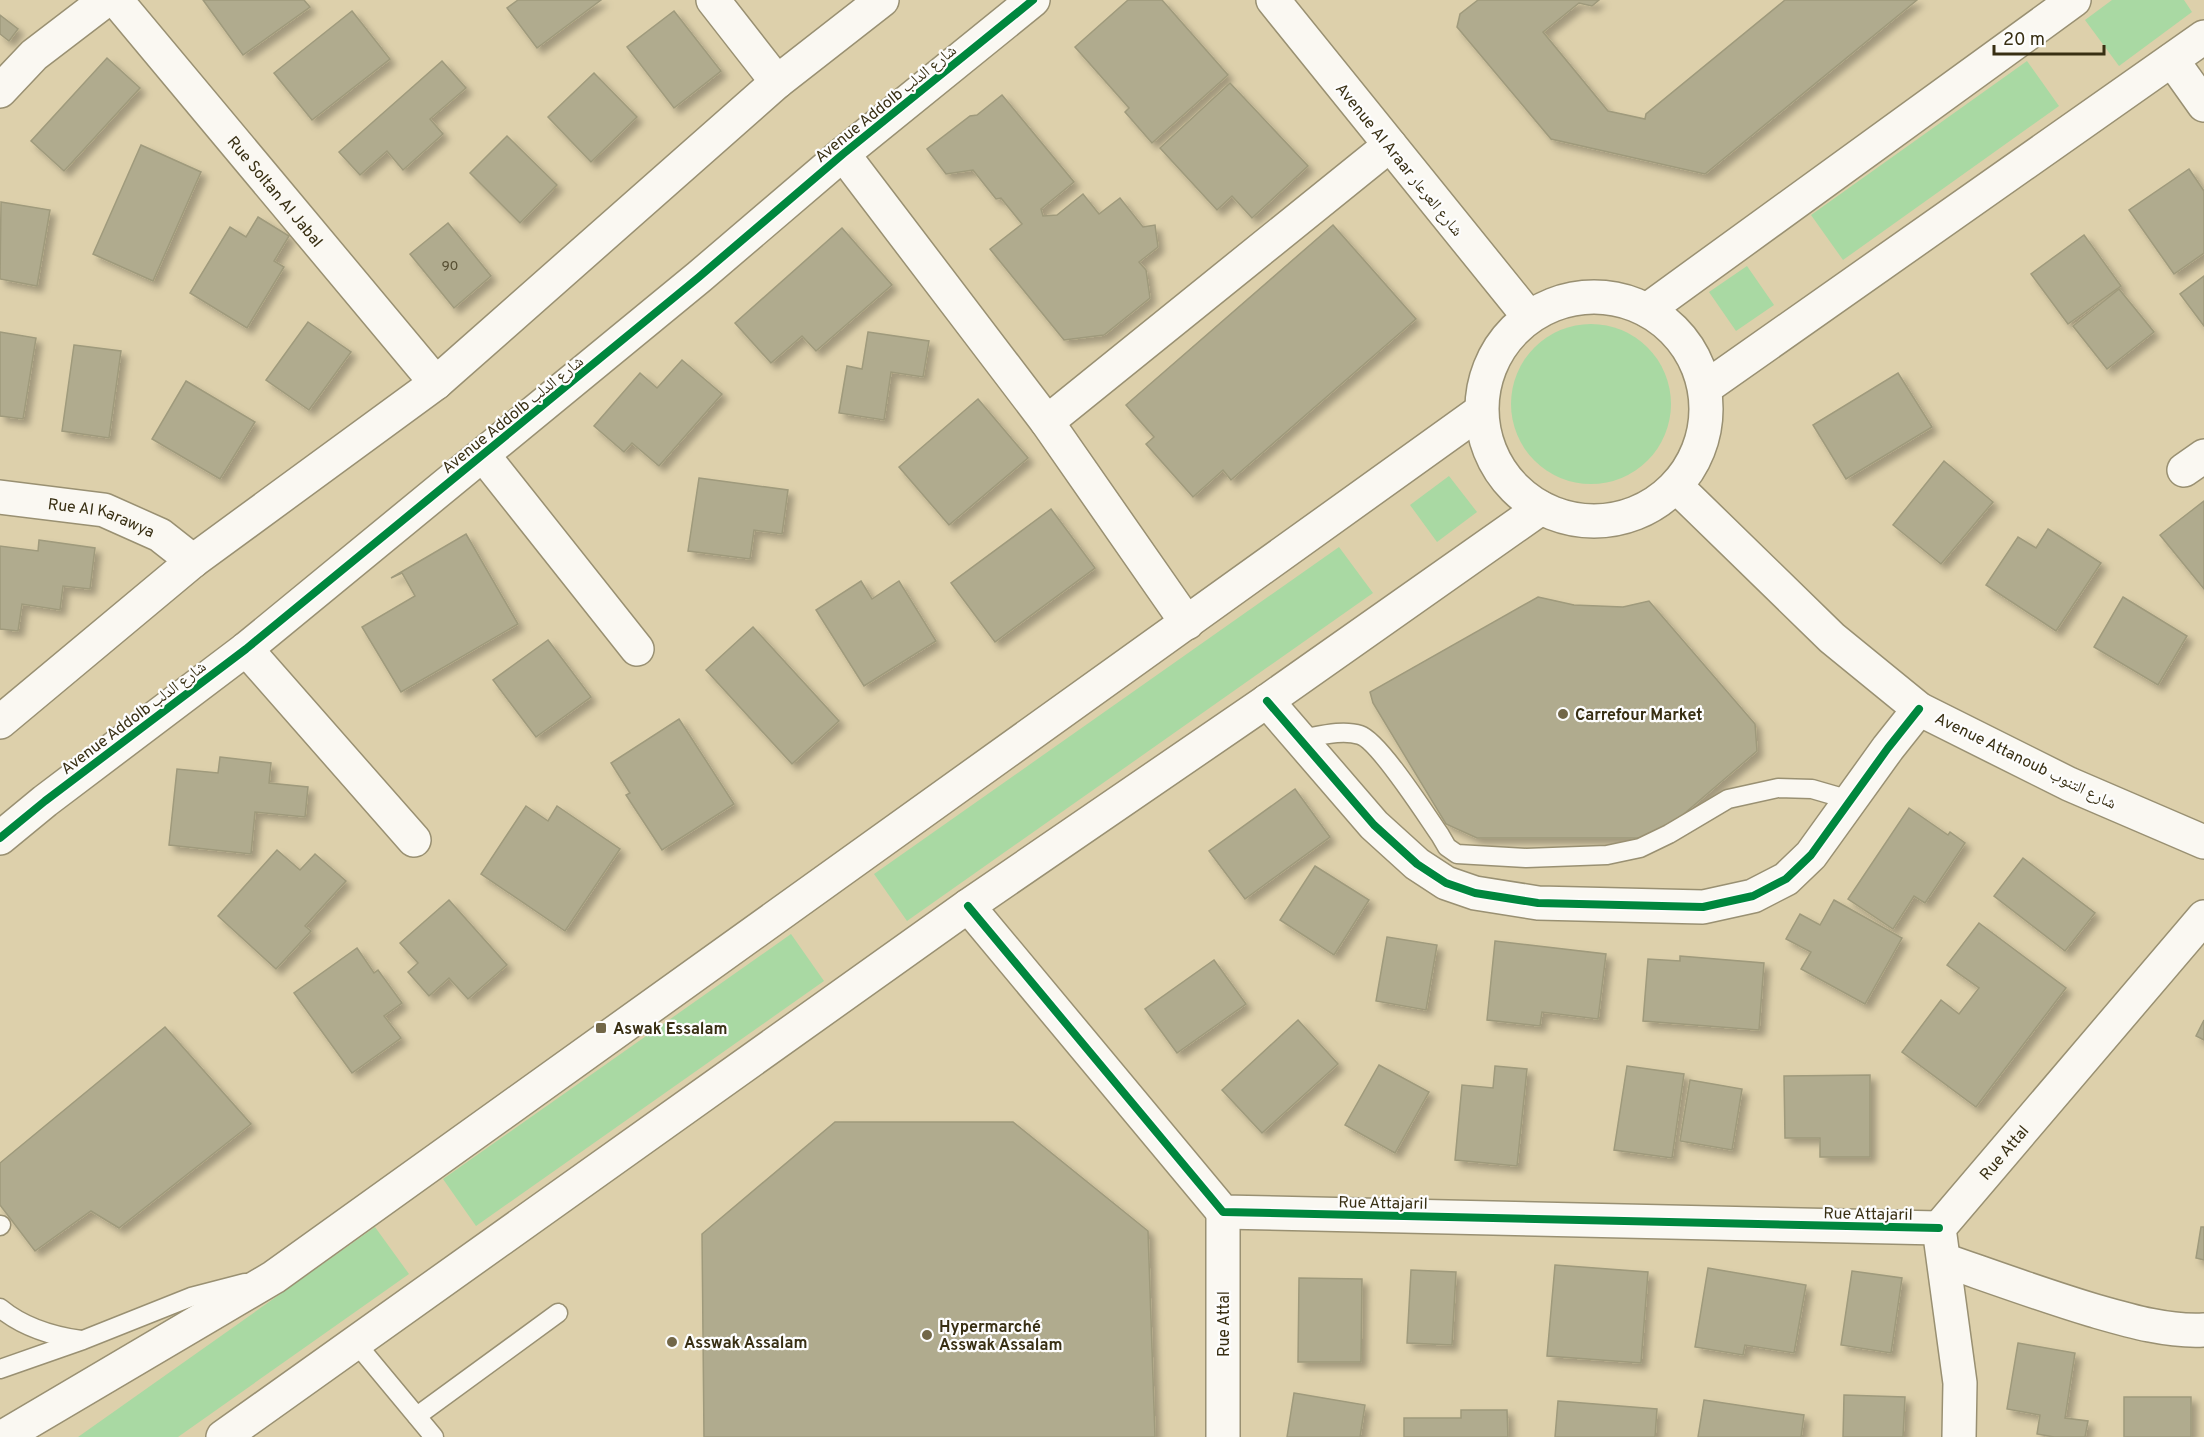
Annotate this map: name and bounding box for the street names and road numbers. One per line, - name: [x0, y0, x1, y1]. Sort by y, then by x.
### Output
- street label: Avenue Addolb شارع الدلب: [811, 41, 961, 168]
- street label: Avenue Al Araar شارع العرعار: [1330, 80, 1466, 241]
- street label: Rue Soltan Al Jabal: [222, 133, 326, 252]
- street label: Avenue Addolb شارع الدلب: [438, 352, 588, 479]
- street label: Rue Al Karawya: [47, 495, 157, 543]
- street label: Avenue Addolb شارع الدلب: [58, 657, 211, 780]
- street label: Avenue Attanoub شارع التنوب: [1931, 709, 2119, 814]
- street label: Rue Attal: [1976, 1122, 2034, 1185]
- street label: Rue Attajaril: [1338, 1193, 1428, 1215]
- street label: Rue Attajaril: [1823, 1204, 1913, 1226]
- street label: Rue Attal: [1215, 1291, 1235, 1357]

